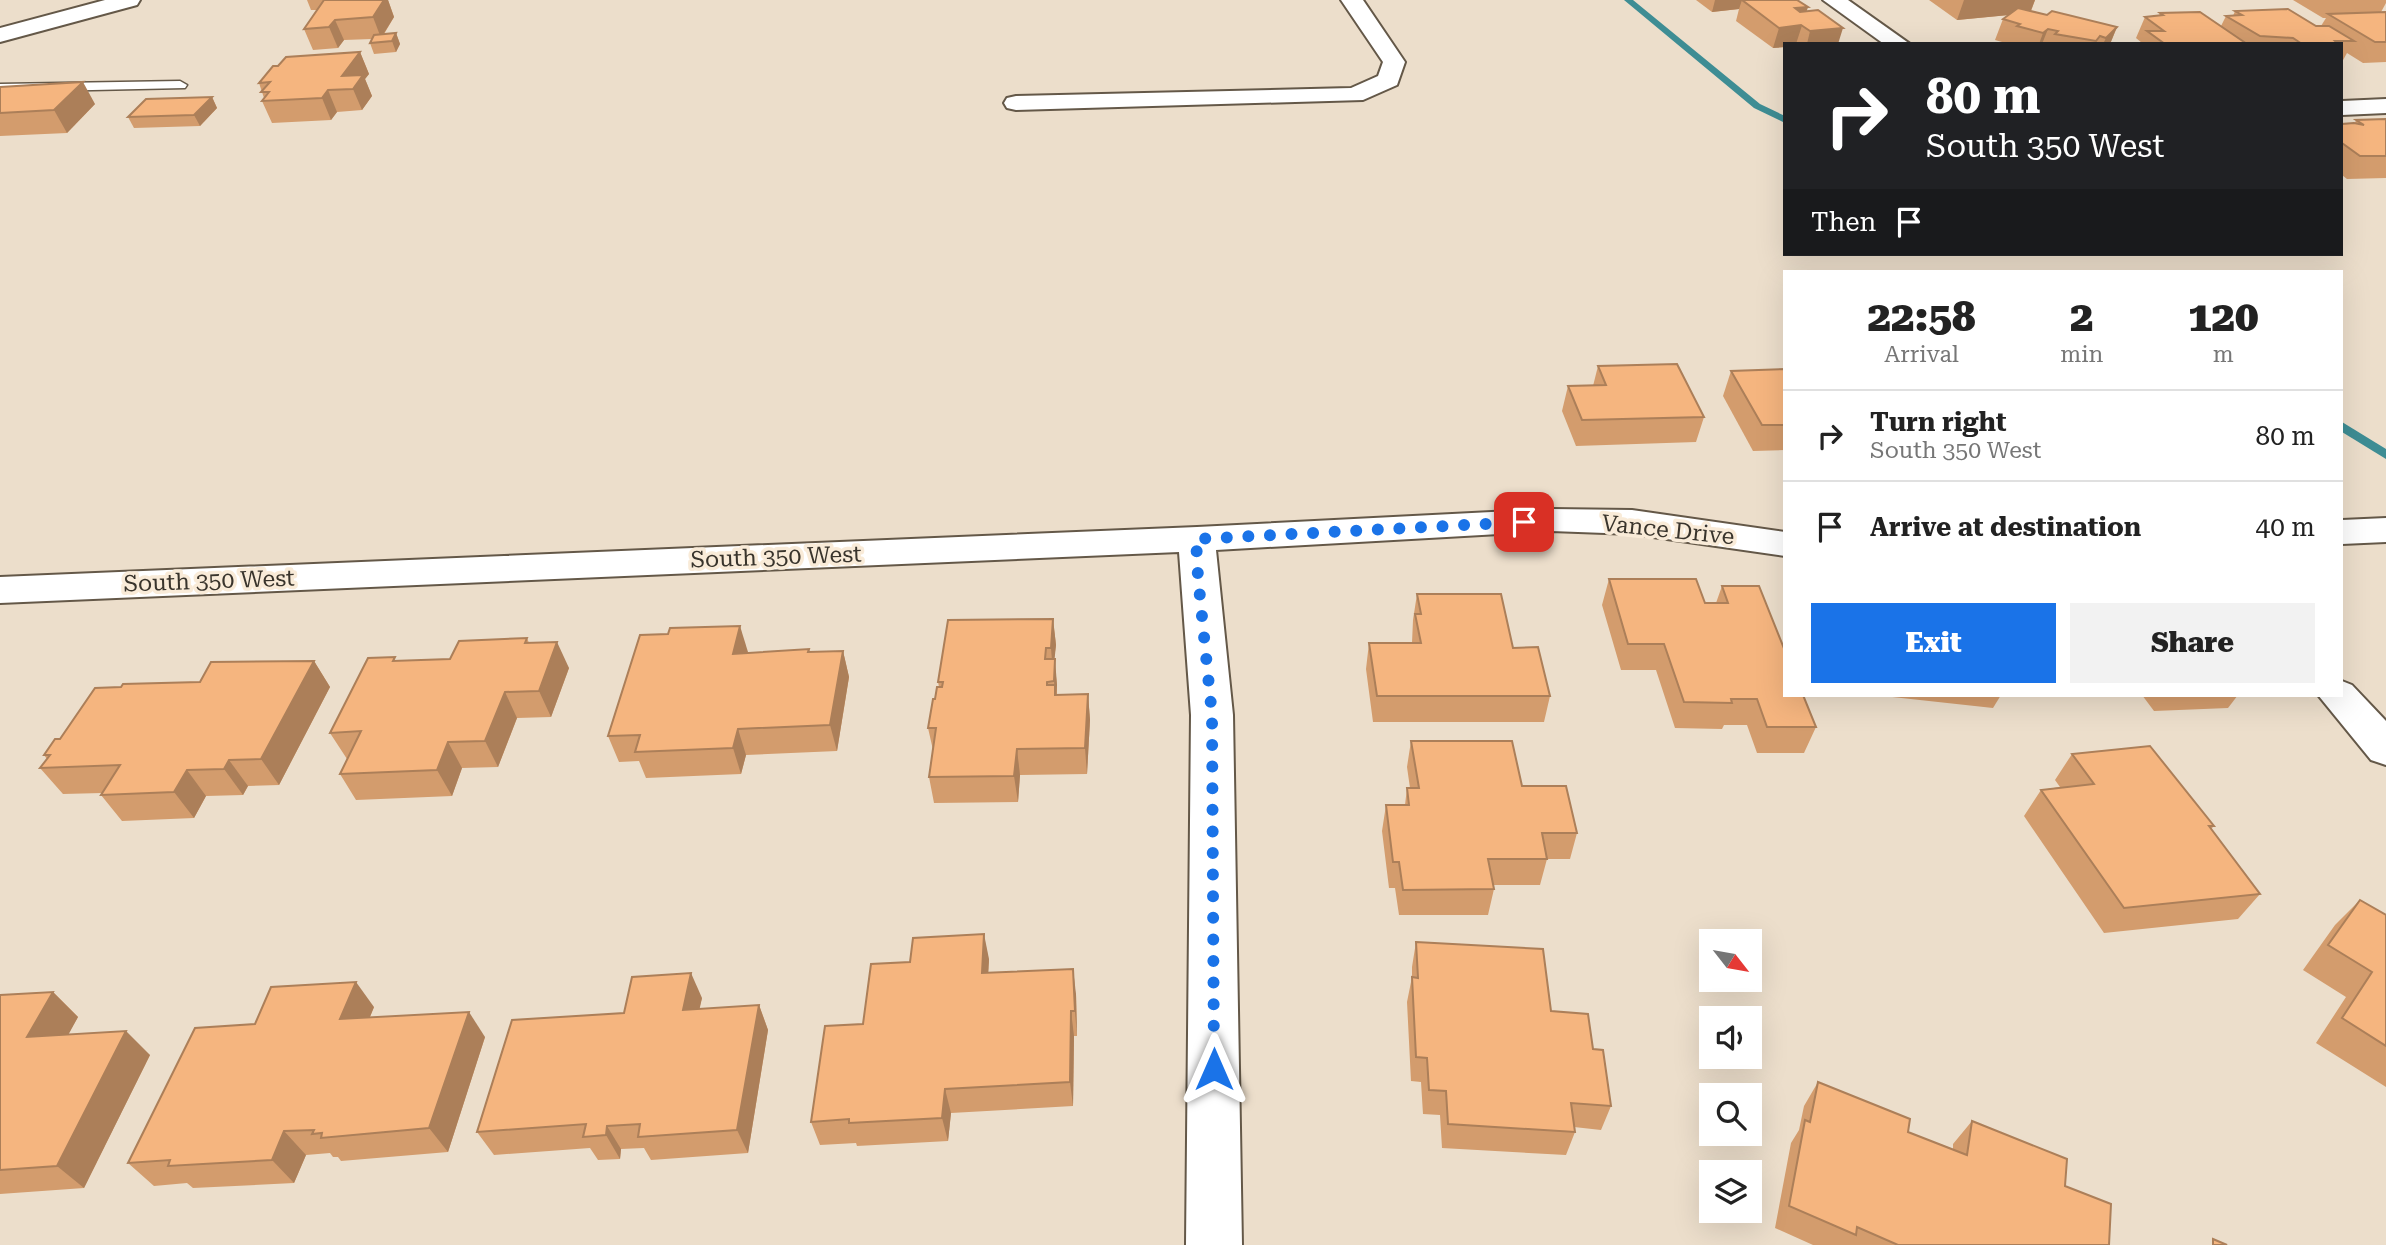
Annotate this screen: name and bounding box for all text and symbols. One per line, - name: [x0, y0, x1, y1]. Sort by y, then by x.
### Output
- text: 80 m: [1926, 68, 2041, 125]
- icon: right: [1811, 70, 1902, 161]
- text: South 350 West: [1926, 127, 2164, 165]
- icon: arrive: [1890, 203, 1928, 241]
- text: Then: [1811, 207, 1876, 237]
- text: 22:58: [1868, 292, 1976, 341]
- text: 2: [2070, 292, 2094, 341]
- text: 120: [2188, 292, 2258, 341]
- text: Arrival: [1884, 341, 1959, 368]
- text: min: [2060, 341, 2103, 368]
- text: m: [2213, 341, 2234, 368]
- text: Turn right: [1870, 407, 2006, 437]
- icon: right: [1811, 417, 1849, 455]
- text: 80 m: [2256, 421, 2315, 451]
- text: South 350 West: [1870, 437, 2041, 464]
- pin: [1494, 492, 1554, 552]
- icon: arrive: [1505, 503, 1543, 541]
- icon: arrive: [1811, 508, 1849, 546]
- street label: Vance Drive: [1600, 510, 1736, 550]
- text: Arrive at destination: [1870, 512, 2141, 542]
- text: 40 m: [2256, 512, 2315, 542]
- street label: South 350 West: [690, 541, 863, 573]
- street label: South 350 West: [123, 565, 296, 597]
- button: Exit: [1811, 603, 2056, 683]
- button: Share: [2070, 603, 2315, 683]
- north arrow: [1699, 929, 1762, 992]
- map controls: [1699, 929, 1762, 1223]
- button: sound: [1699, 1006, 1762, 1069]
- position arrow: [1177, 1032, 1251, 1106]
- button: search: [1699, 1083, 1762, 1146]
- button: layers: [1699, 1160, 1762, 1223]

